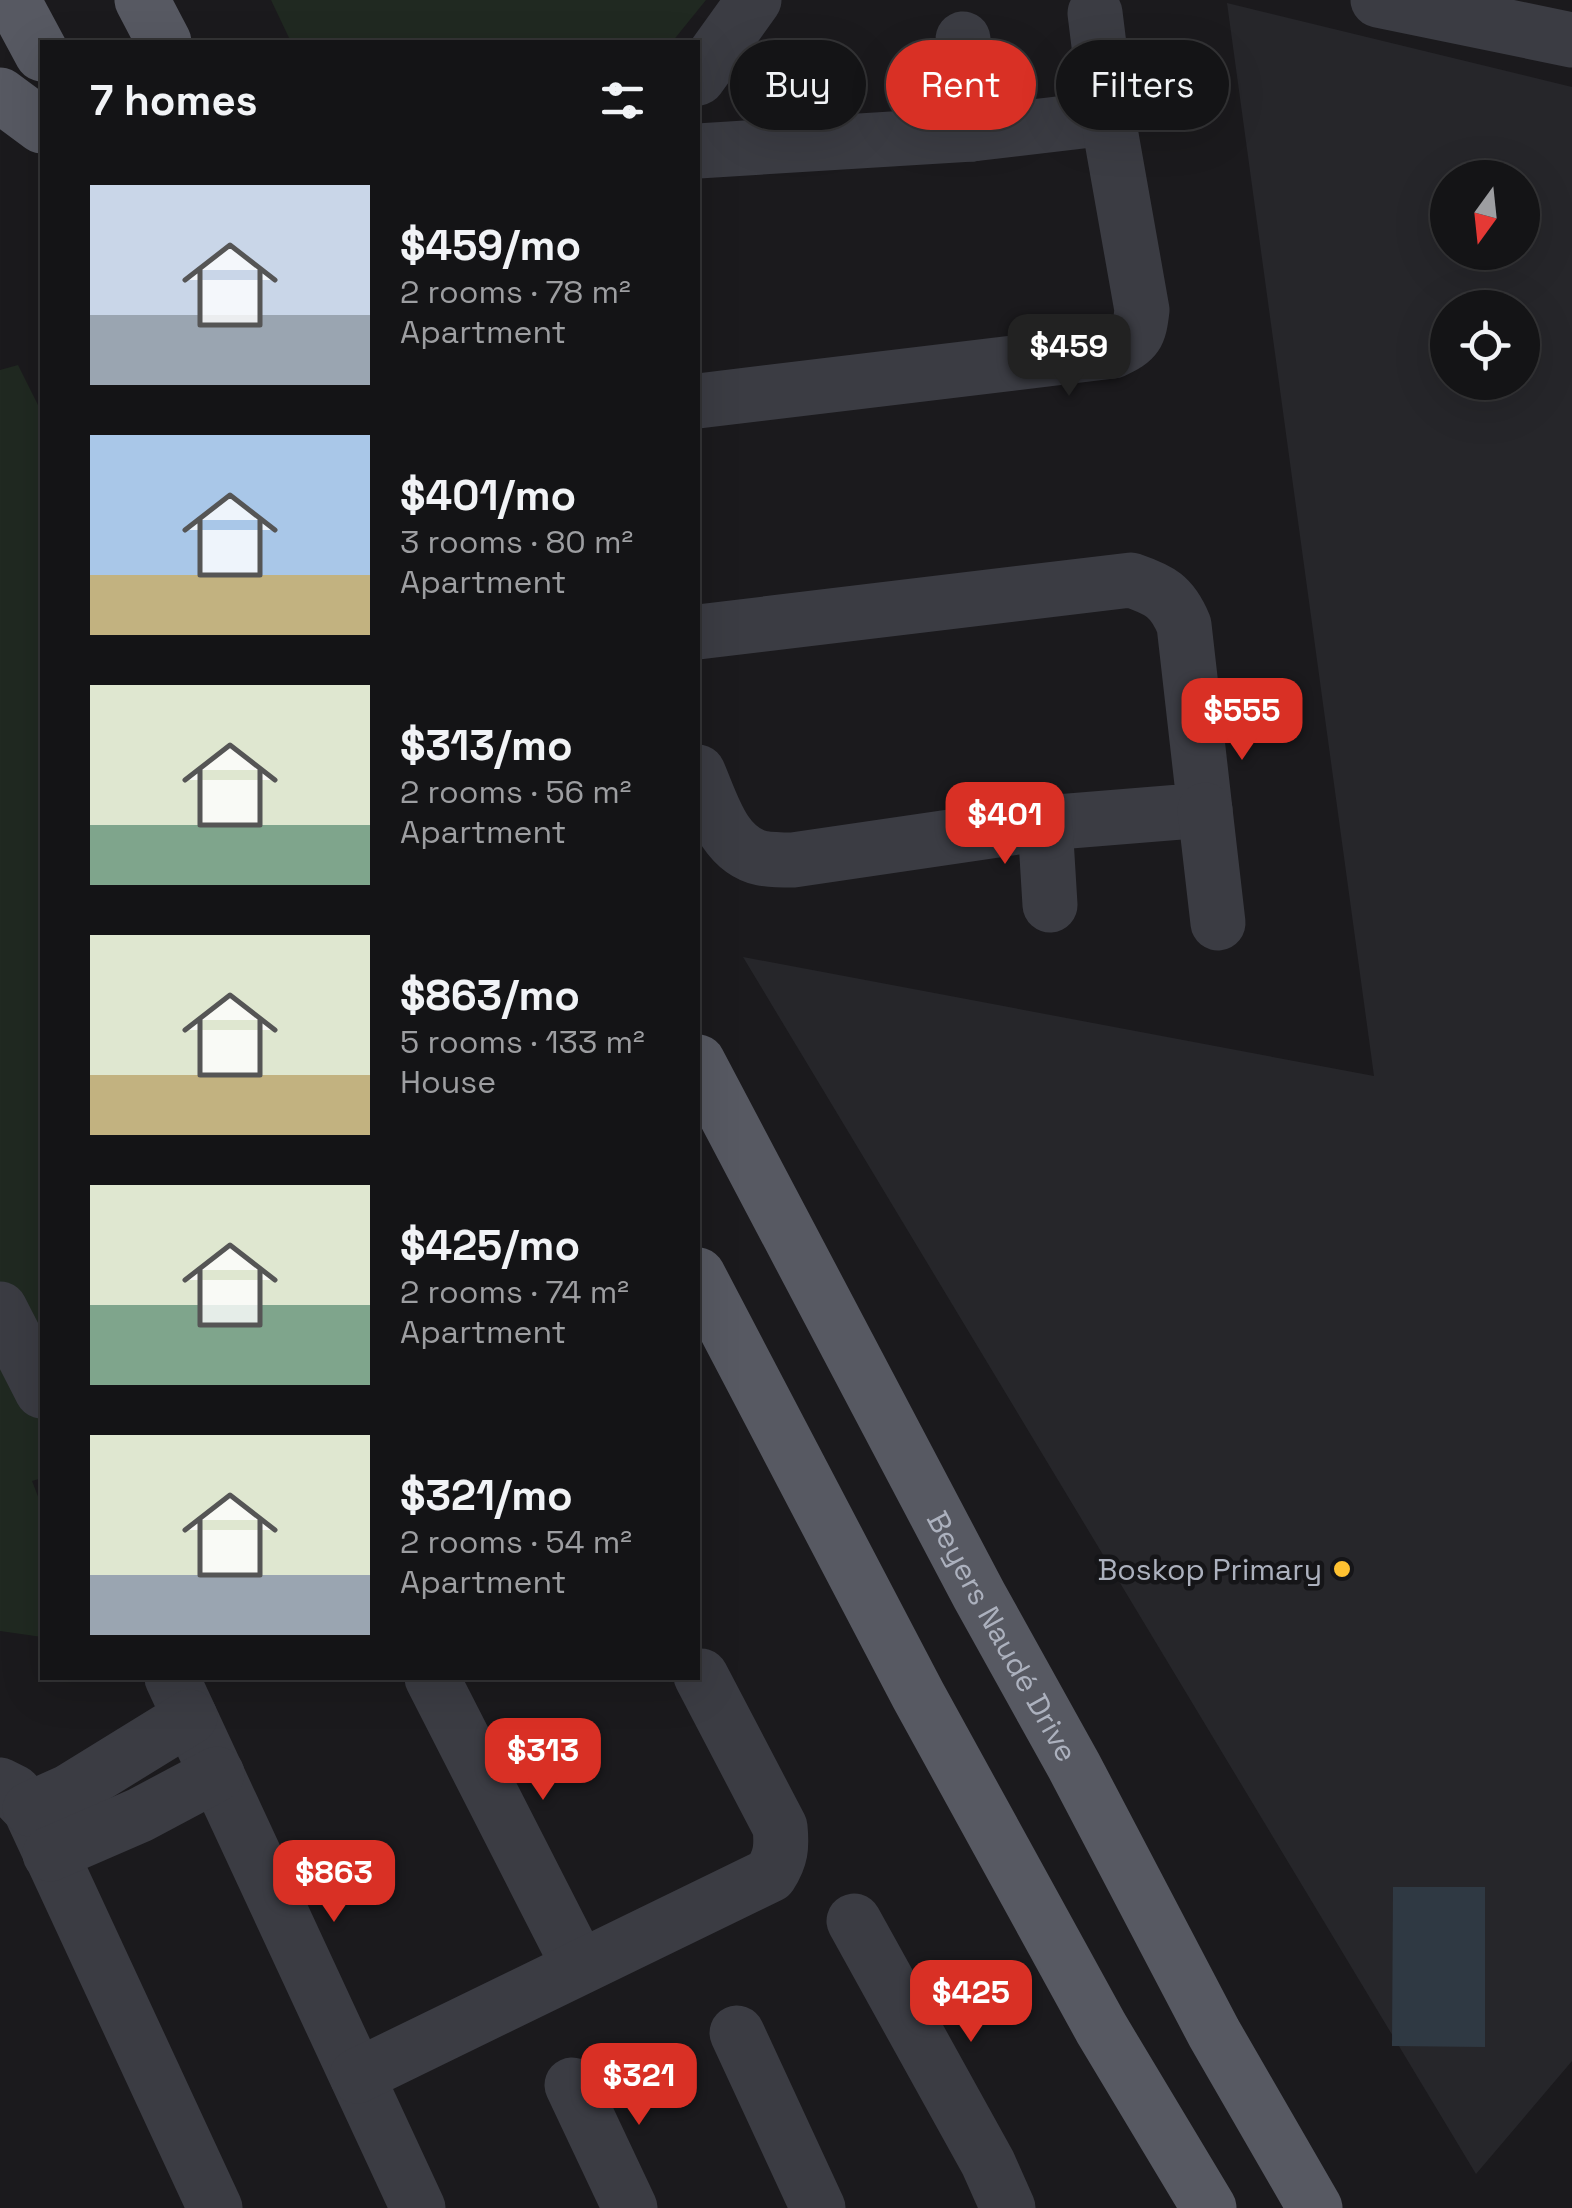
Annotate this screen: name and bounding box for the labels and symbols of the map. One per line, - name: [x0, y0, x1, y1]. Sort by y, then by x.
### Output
- north arrow: [1430, 160, 1540, 270]
- pin: $459: [1010, 314, 1128, 399]
- pin: $555: [1183, 678, 1301, 763]
- pin: $401: [946, 782, 1064, 867]
- street label: Beyers Naudé Drive: [919, 1504, 1087, 1768]
- place label: Boskop Primary: [1097, 1550, 1322, 1589]
- marker: Boskop Primary: [1331, 1558, 1353, 1580]
- pin: $313: [484, 1718, 602, 1803]
- pin: $863: [275, 1840, 393, 1925]
- pin: $425: [912, 1960, 1030, 2045]
- pin: $321: [580, 2043, 698, 2128]

